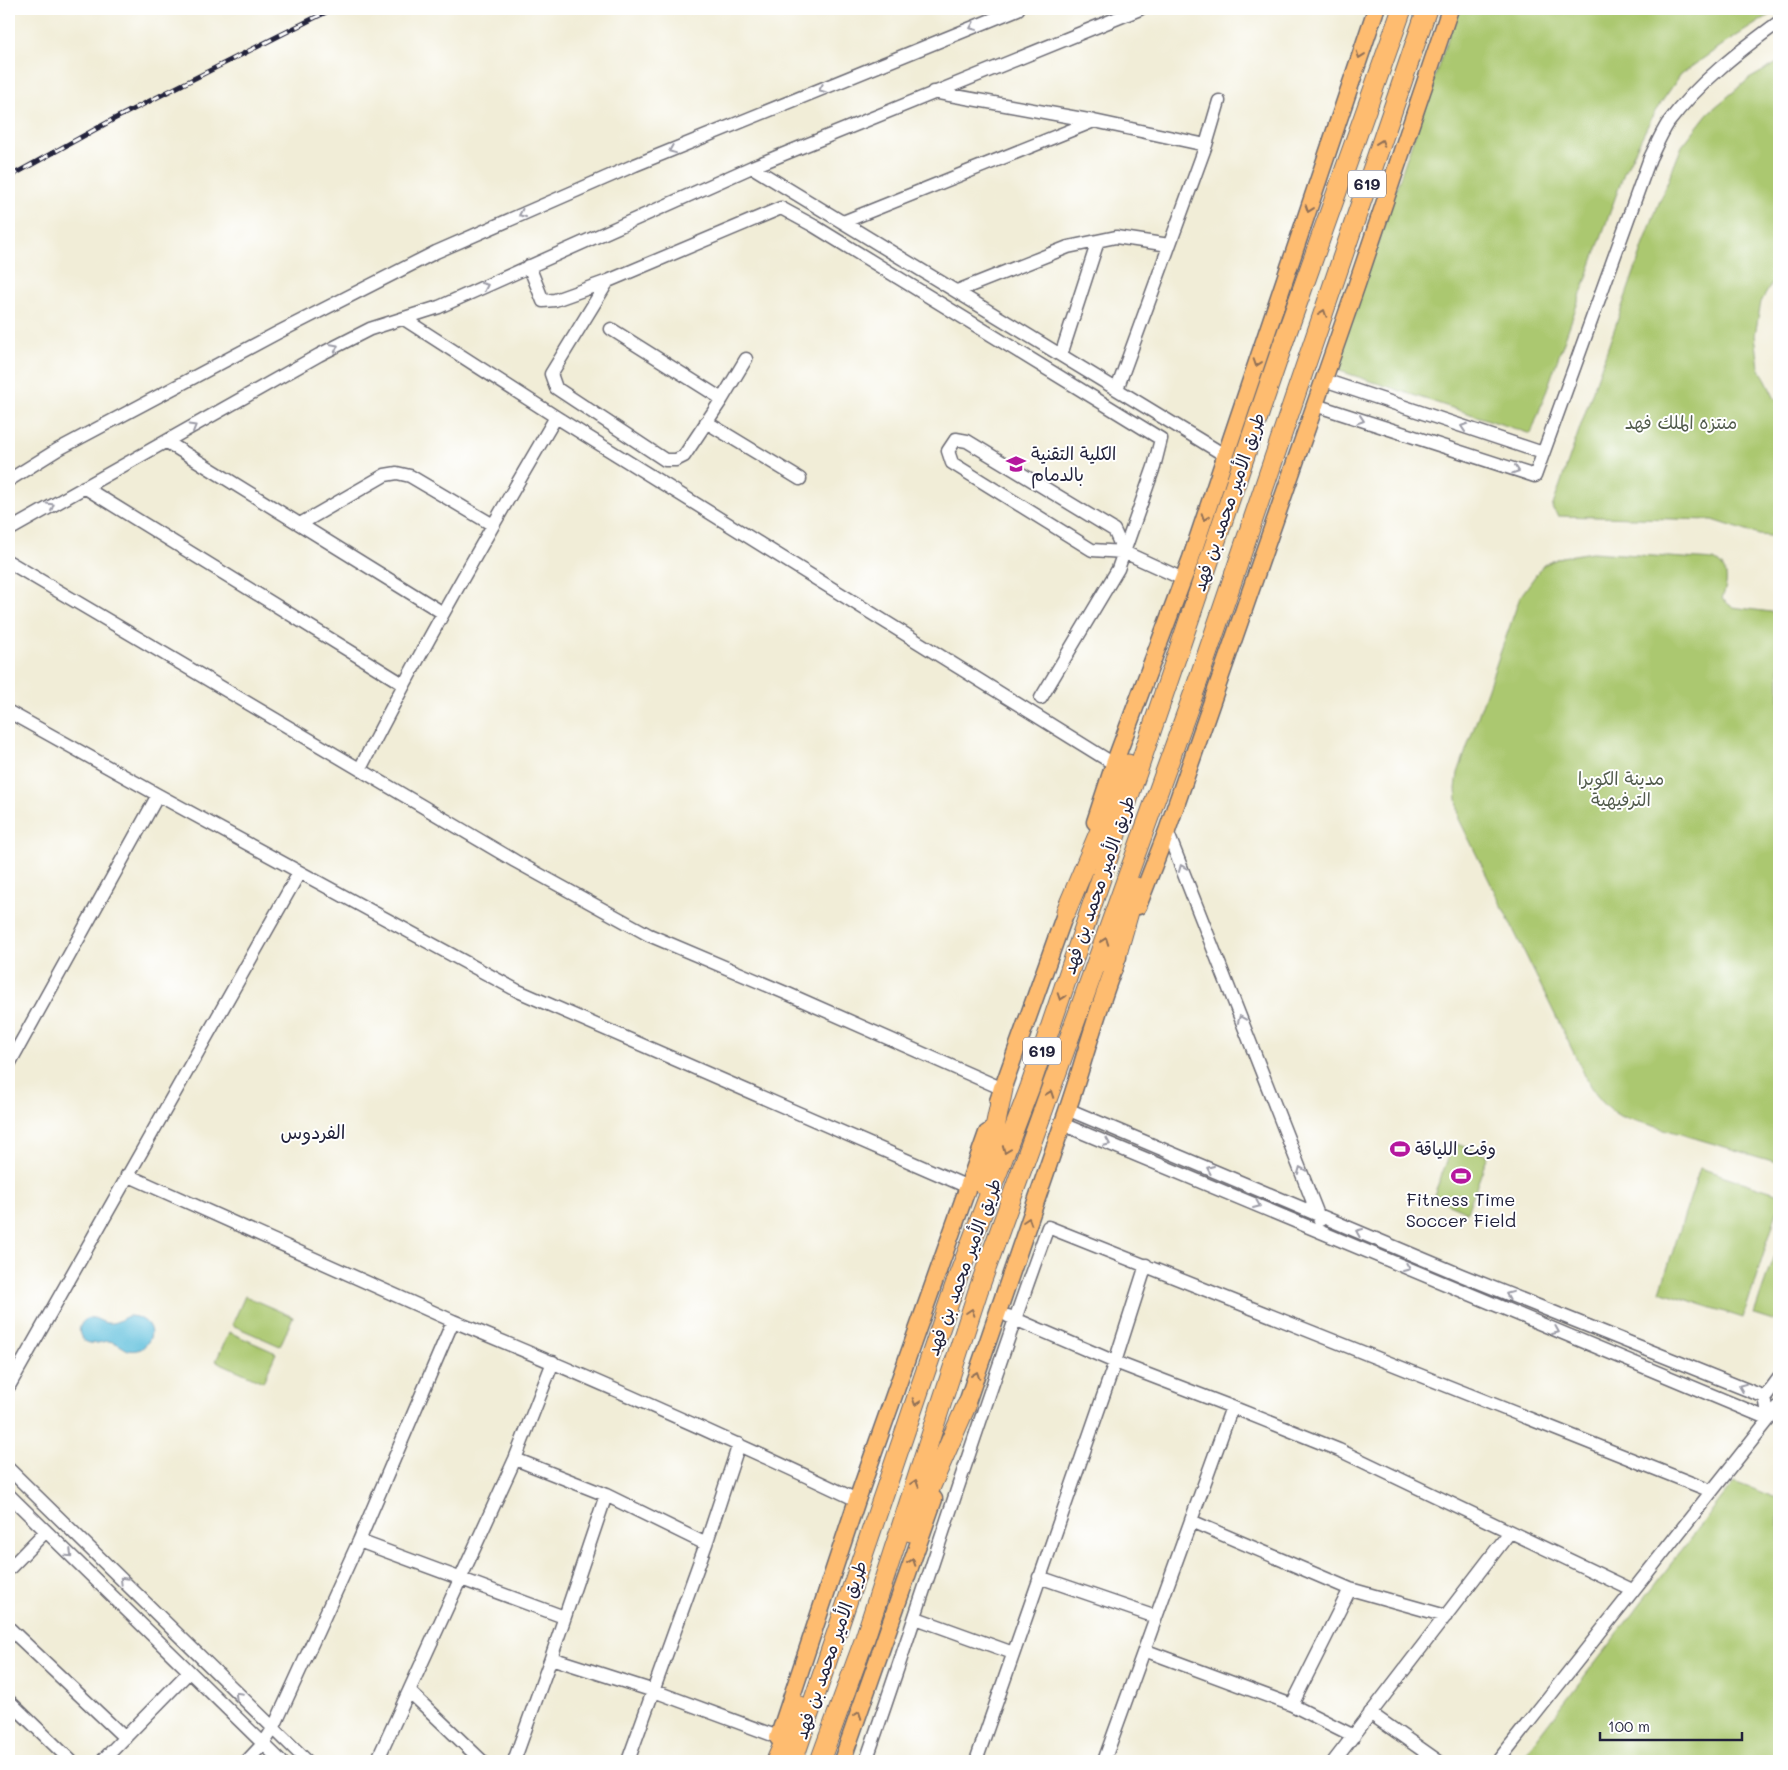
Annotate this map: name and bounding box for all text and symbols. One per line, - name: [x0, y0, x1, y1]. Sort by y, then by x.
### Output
- one-way arrow: [969, 21, 978, 32]
- one-way arrow: [1356, 50, 1366, 59]
- one-way arrow: [818, 83, 827, 93]
- one-way arrow: [1375, 139, 1385, 147]
- one-way arrow: [668, 144, 677, 154]
- road number: 619: [1348, 170, 1386, 198]
- one-way arrow: [1304, 204, 1314, 213]
- one-way arrow: [518, 208, 527, 219]
- one-way arrow: [480, 282, 489, 292]
- one-way arrow: [1317, 309, 1327, 318]
- one-way arrow: [329, 343, 338, 353]
- one-way arrow: [1253, 358, 1263, 367]
- street label: طريق الأمير محمد بن فهد: [1186, 409, 1270, 594]
- park label: منتزه الملك فهد: [1625, 410, 1737, 434]
- one-way arrow: [1357, 414, 1365, 424]
- one-way arrow: [188, 423, 197, 433]
- one-way arrow: [1460, 423, 1469, 433]
- place label: الكلية التقنية بالدمام: [1031, 441, 1116, 489]
- school or university icon: الكلية التقنية بالدمام: [1005, 453, 1027, 475]
- one-way arrow: [1511, 464, 1520, 474]
- one-way arrow: [46, 502, 55, 512]
- one-way arrow: [1201, 512, 1211, 521]
- park label: مدينة الكوبرا الترفيهية: [1578, 766, 1664, 811]
- street label: طريق الأمير محمد بن فهد: [1056, 792, 1140, 977]
- one-way arrow: [1177, 864, 1188, 873]
- one-way arrow: [1099, 937, 1109, 945]
- one-way arrow: [1056, 993, 1066, 1001]
- one-way arrow: [1237, 1015, 1248, 1024]
- road number: 619: [1023, 1038, 1061, 1064]
- one-way arrow: [1044, 1090, 1054, 1098]
- district label: الفردوس: [281, 1119, 346, 1145]
- one-way arrow: [1102, 1136, 1111, 1147]
- place label: وقت اللياقة: [1415, 1136, 1496, 1160]
- sports icon: وقت اللياقة: [1389, 1138, 1411, 1160]
- one-way arrow: [1002, 1146, 1012, 1154]
- one-way arrow: [1206, 1165, 1215, 1175]
- sports icon: Fitness Time Soccer Field: [1450, 1165, 1472, 1187]
- one-way arrow: [1297, 1166, 1308, 1175]
- street label: طريق الأمير محمد بن فهد: [920, 1175, 1006, 1359]
- place label: Fitness Time Soccer Field: [1406, 1187, 1516, 1232]
- one-way arrow: [1252, 1199, 1261, 1209]
- one-way arrow: [1022, 1217, 1032, 1226]
- one-way arrow: [1355, 1228, 1364, 1239]
- one-way arrow: [1402, 1262, 1410, 1272]
- one-way arrow: [1506, 1290, 1514, 1300]
- one-way arrow: [965, 1308, 975, 1317]
- one-way arrow: [1551, 1325, 1560, 1335]
- one-way arrow: [970, 1371, 980, 1380]
- one-way arrow: [1738, 1383, 1746, 1393]
- one-way arrow: [911, 1397, 921, 1406]
- one-way arrow: [910, 1480, 920, 1488]
- one-way arrow: [63, 1548, 72, 1557]
- street label: طريق الأمير محمد بن فهد: [788, 1557, 872, 1742]
- one-way arrow: [906, 1558, 916, 1567]
- one-way arrow: [120, 1577, 129, 1586]
- one-way arrow: [235, 1692, 244, 1701]
- scale bar: [1600, 1710, 1743, 1742]
- one-way arrow: [852, 1712, 862, 1720]
- text: 100 m: [1608, 1716, 1650, 1736]

